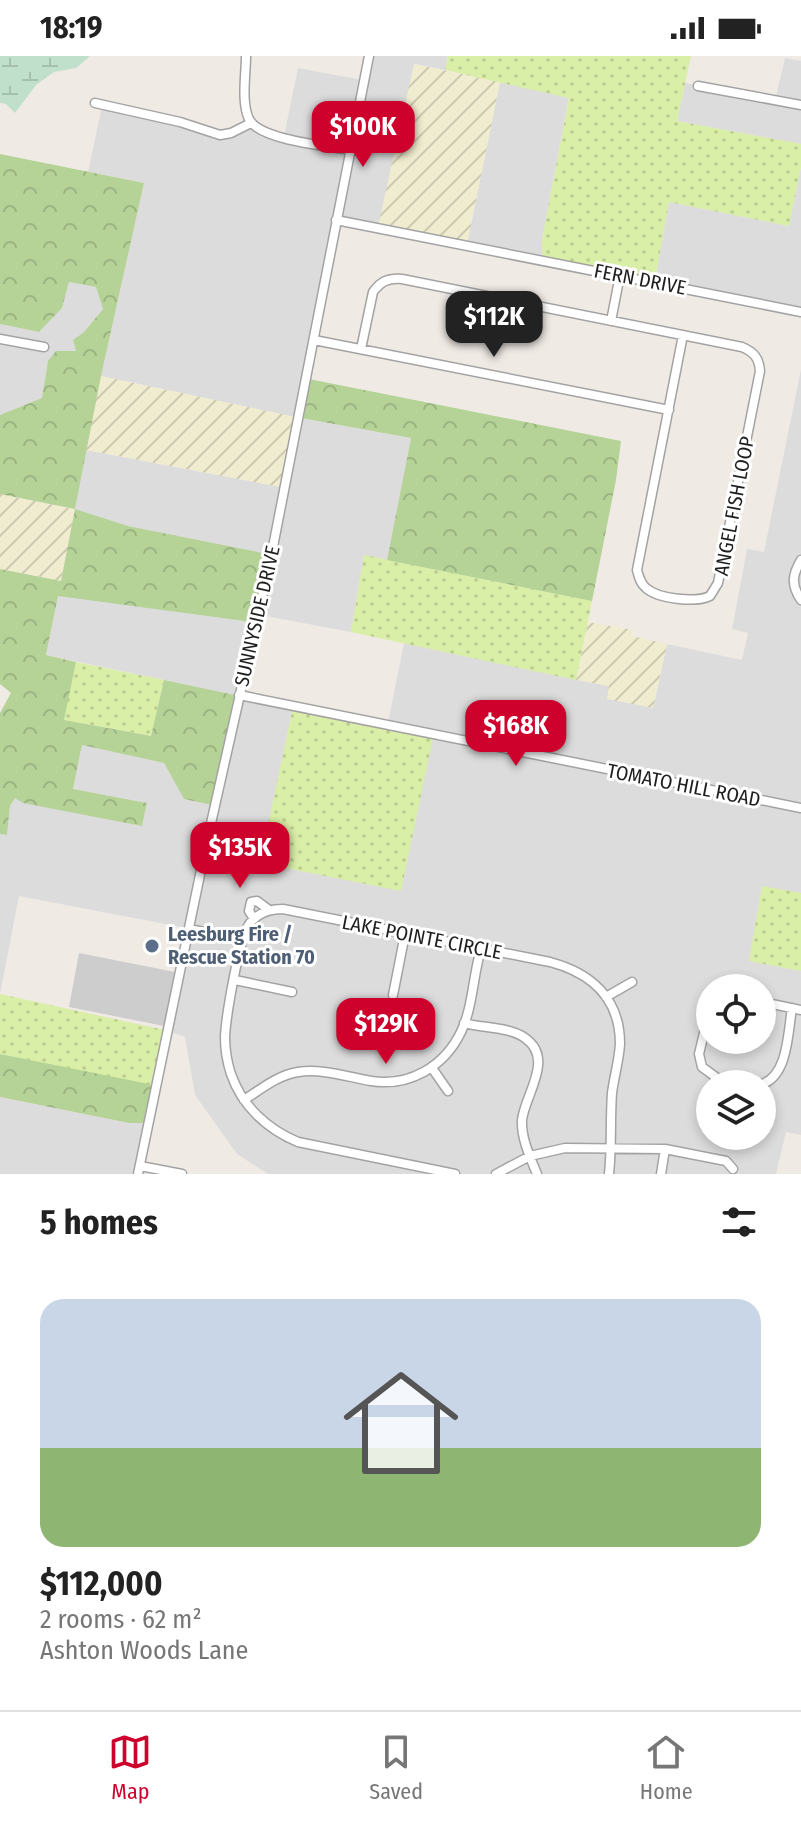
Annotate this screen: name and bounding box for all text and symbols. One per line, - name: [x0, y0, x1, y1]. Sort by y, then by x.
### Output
- text: 18:19: [40, 10, 103, 46]
- pin: $100K: [307, 101, 419, 169]
- text: $100K: [330, 111, 396, 142]
- street label: FERN DRIVE: [592, 258, 688, 300]
- pin: $112K: [438, 291, 550, 359]
- text: $112K: [464, 301, 524, 332]
- street label: ANGEL FISH LOOP: [709, 434, 759, 578]
- street label: SUNNYSIDE DRIVE: [229, 543, 285, 689]
- pin: $168K: [460, 700, 572, 768]
- text: $168K: [483, 710, 549, 741]
- street label: TOMATO HILL ROAD: [605, 758, 763, 812]
- pin: $135K: [184, 822, 296, 890]
- text: $135K: [208, 832, 272, 863]
- street label: LAKE POINTE CIRCLE: [340, 910, 504, 964]
- place label: Leesburg Fire / Rescue Station 70: [168, 922, 315, 969]
- marker: Leesburg Fire / Rescue Station 70: [143, 937, 161, 955]
- map controls: [696, 974, 776, 1150]
- button: locate: [696, 974, 776, 1054]
- pin: $129K: [330, 998, 442, 1066]
- text: $129K: [354, 1008, 418, 1039]
- button: layers: [696, 1070, 776, 1150]
- icon: filters: [717, 1200, 761, 1244]
- text: 5 homes: [40, 1202, 158, 1243]
- icon: home: [329, 1351, 473, 1495]
- text: $112,000: [40, 1563, 163, 1604]
- text: 2 rooms · 62 m²: [40, 1604, 202, 1635]
- text: Ashton Woods Lane: [40, 1635, 248, 1666]
- tab: Map: [108, 1730, 152, 1805]
- tab: Saved: [369, 1730, 423, 1805]
- tab: Home: [640, 1730, 693, 1805]

